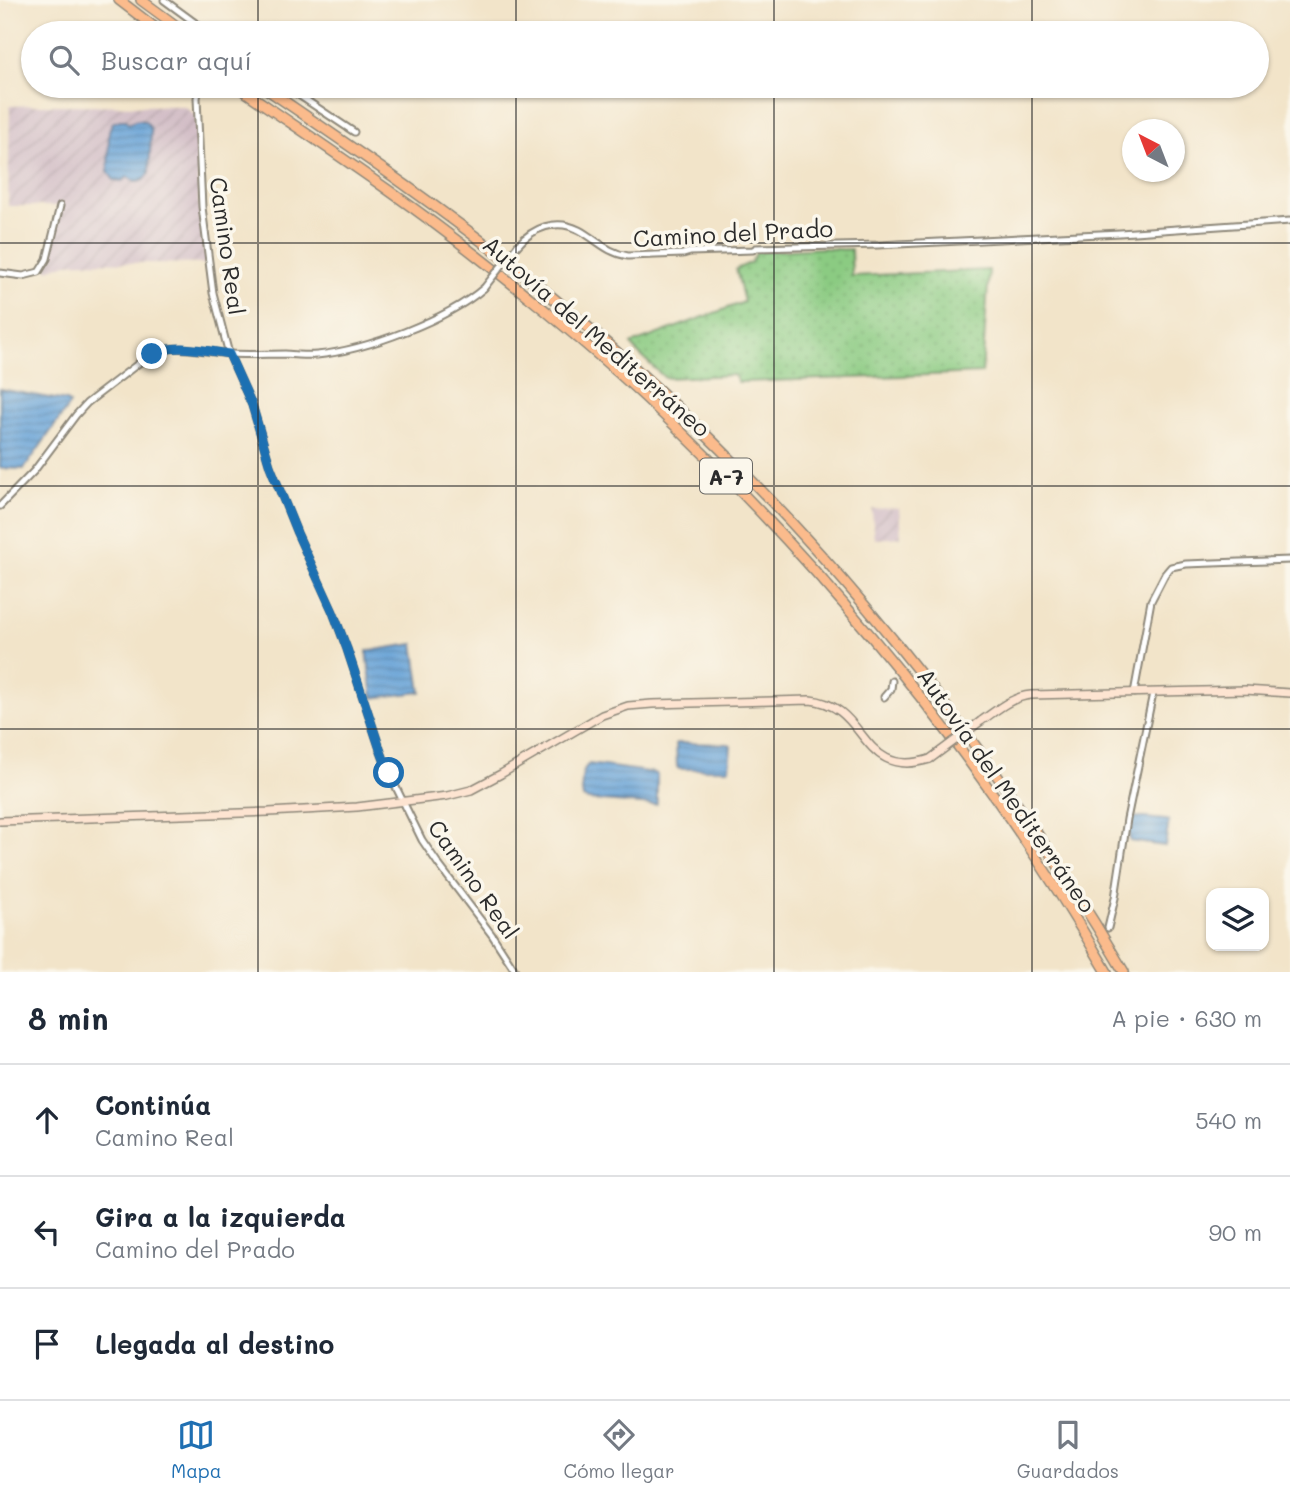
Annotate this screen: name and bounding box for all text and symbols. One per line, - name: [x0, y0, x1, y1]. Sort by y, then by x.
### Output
- search box: [21, 21, 1269, 98]
- icon: search: [45, 41, 83, 79]
- text: Buscar aquí: [101, 43, 252, 77]
- north arrow: [1122, 119, 1185, 182]
- street label: Camino Real: [203, 175, 253, 317]
- street label: Camino del Prado: [632, 213, 834, 253]
- street label: Autovía del Mediterráneo: [477, 229, 717, 443]
- route end: [136, 338, 167, 369]
- road number: A-7: [700, 458, 752, 494]
- street label: Autovía del Mediterráneo: [911, 662, 1103, 918]
- route start: [373, 757, 404, 788]
- street label: Camino Real: [422, 813, 526, 945]
- map controls: [1206, 888, 1269, 951]
- button: layers: [1206, 888, 1269, 951]
- text: 8 min: [28, 998, 109, 1038]
- text: A pie · 630 m: [1111, 1003, 1262, 1033]
- text: Continúa: [95, 1088, 211, 1122]
- icon: ahead: [28, 1101, 66, 1139]
- text: 540 m: [1195, 1105, 1262, 1135]
- text: Camino Real: [95, 1122, 234, 1152]
- text: Gira a la izquierda: [95, 1200, 346, 1234]
- icon: left: [28, 1213, 66, 1251]
- text: 90 m: [1209, 1217, 1262, 1247]
- text: Camino del Prado: [95, 1234, 295, 1264]
- icon: arrive: [28, 1325, 66, 1363]
- text: Llegada al destino: [95, 1327, 334, 1361]
- tab: Mapa: [171, 1416, 222, 1483]
- tab: Cómo llegar: [564, 1416, 675, 1483]
- tab: Guardados: [1017, 1416, 1119, 1483]

